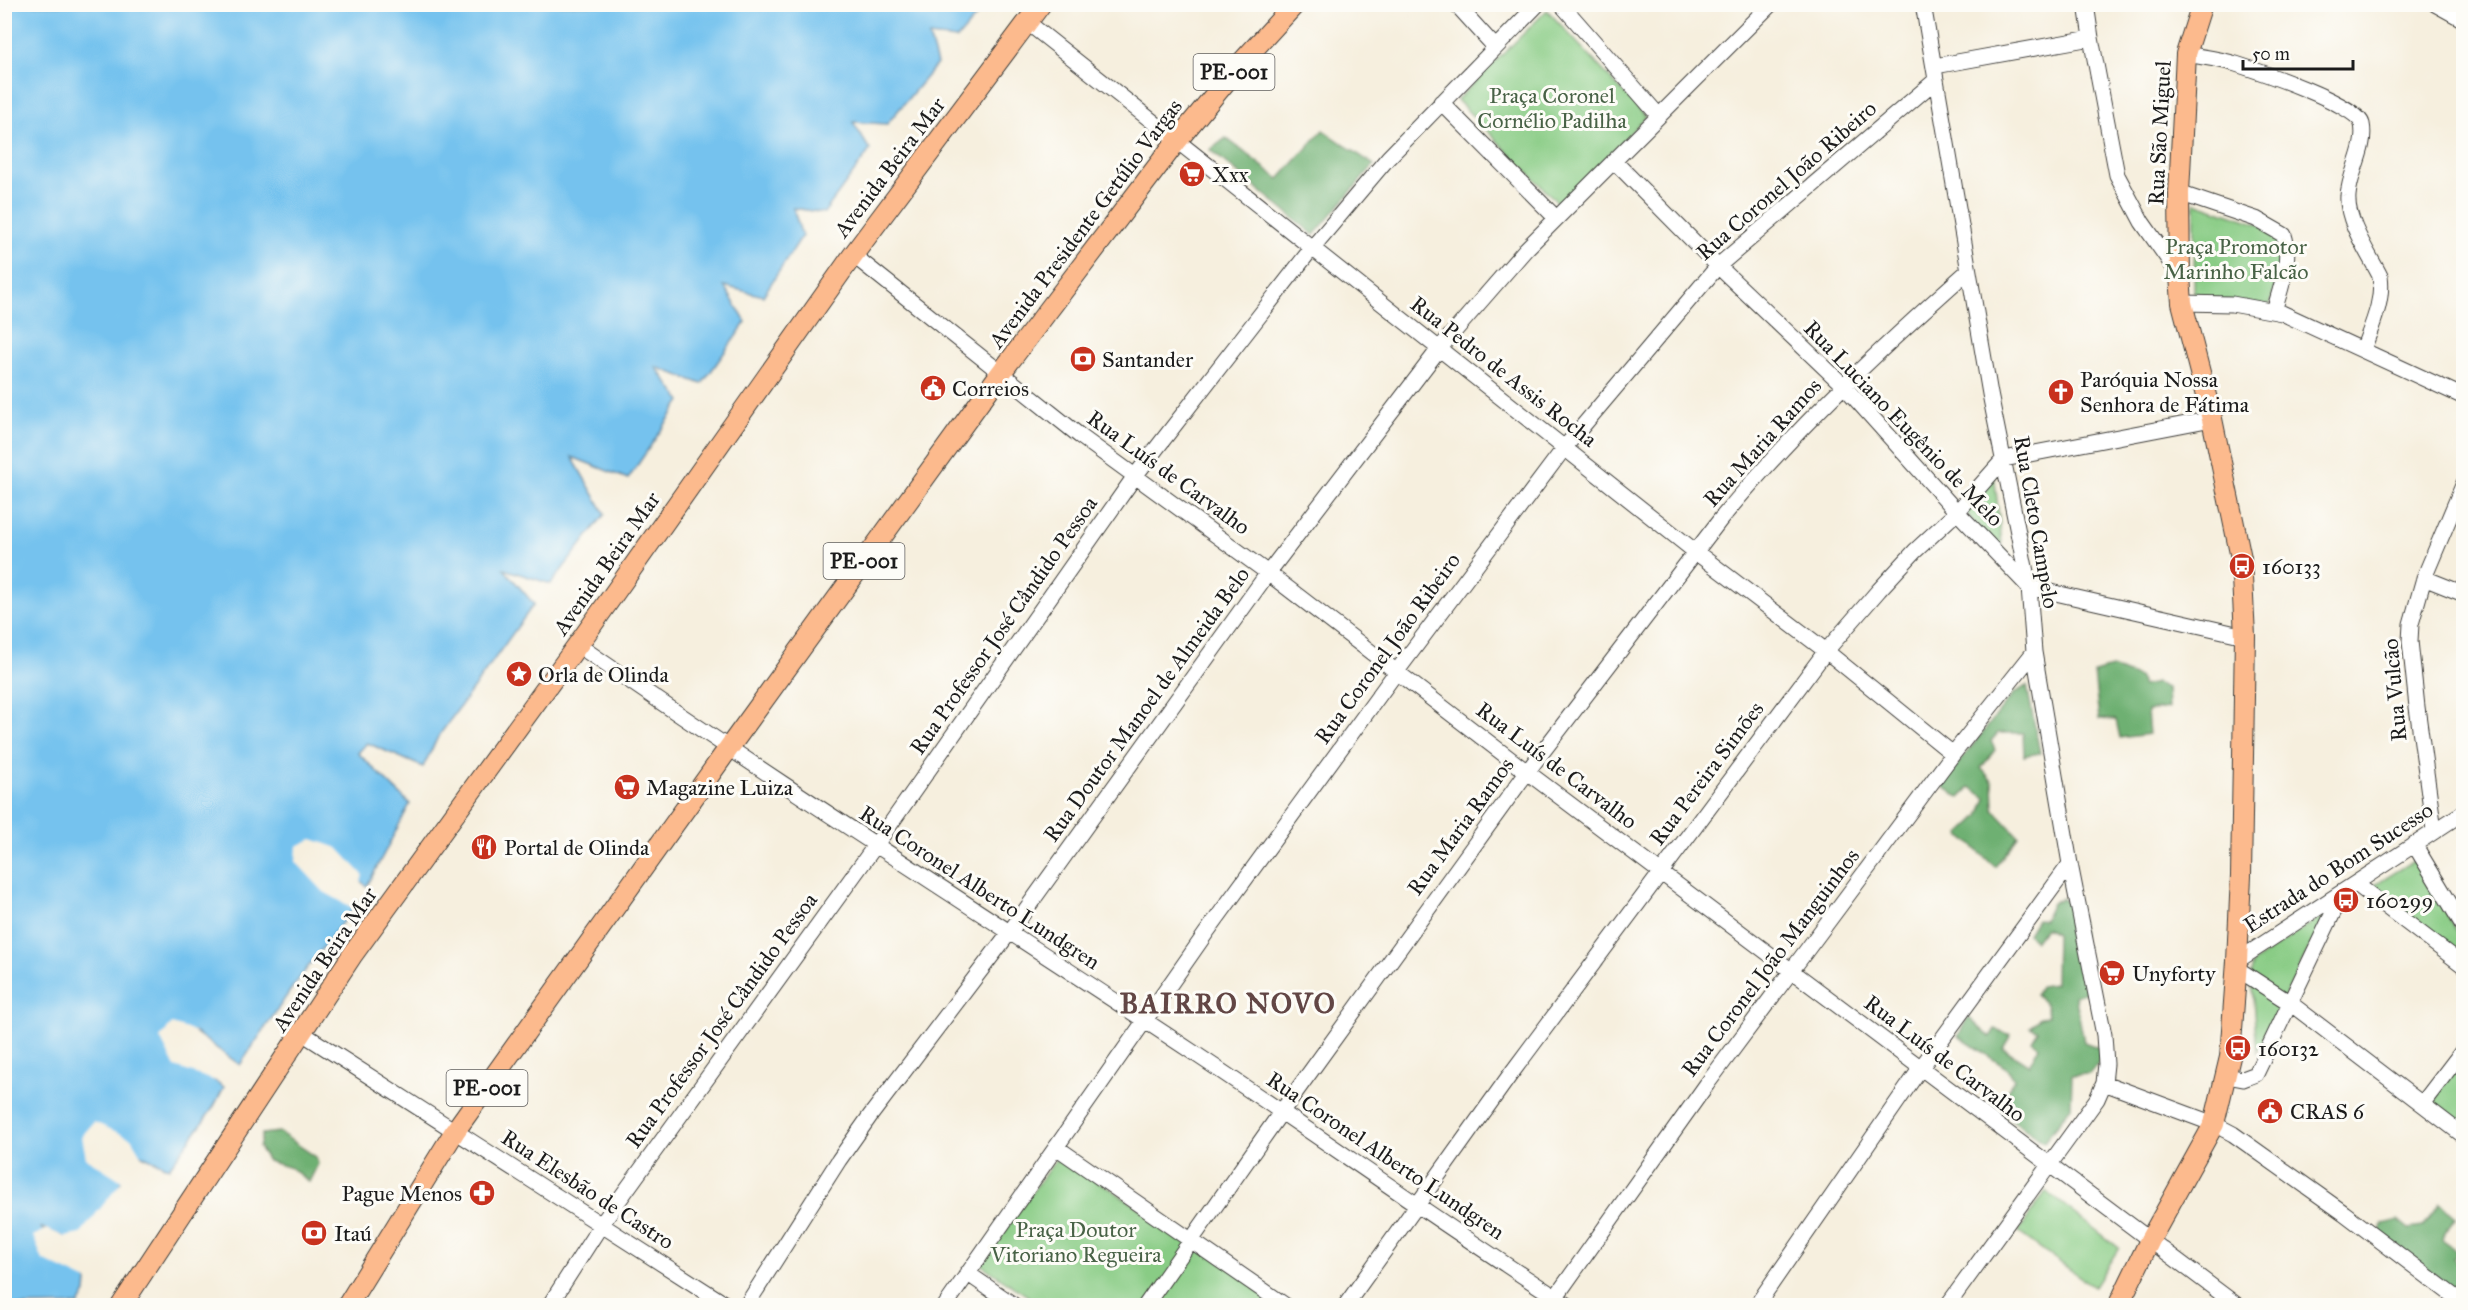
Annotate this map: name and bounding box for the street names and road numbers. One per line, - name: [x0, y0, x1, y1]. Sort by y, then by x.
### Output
- road number: PE-001: [1194, 54, 1274, 90]
- street label: Rua São Miguel: [2142, 60, 2177, 206]
- street label: Avenida Beira Mar: [827, 91, 951, 244]
- street label: Avenida Presidente Getúlio Vargas: [982, 93, 1188, 354]
- street label: Rua Coronel João Ribeiro: [1691, 95, 1882, 266]
- street label: Rua Pedro de Assis Rocha: [1405, 290, 1603, 453]
- street label: Rua Luciano Eugênio de Melo: [1798, 315, 2009, 532]
- street label: Rua Maria Ramos: [1698, 372, 1827, 512]
- street label: Rua Luís de Carvalho: [1082, 404, 1255, 541]
- street label: Rua Cleto Campelo: [2008, 434, 2065, 611]
- street label: Avenida Beira Mar: [546, 486, 666, 641]
- street label: Rua Professor José Cândido Pessoa: [904, 490, 1104, 760]
- road number: PE-001: [824, 543, 904, 579]
- street label: Rua Coronel João Ribeiro: [1309, 547, 1466, 749]
- street label: Rua Doutor Manoel de Almeida Belo: [1037, 561, 1255, 847]
- street label: Rua Vulcão: [2377, 637, 2412, 743]
- street label: Rua Luís de Carvalho: [1471, 696, 1643, 835]
- street label: Rua Pereira Simões: [1643, 696, 1769, 851]
- street label: Rua Maria Ramos: [1401, 752, 1519, 900]
- street label: Estrada do Bom Sucesso: [2239, 796, 2438, 939]
- street label: Rua Coronel Alberto Lundgren: [854, 799, 1105, 975]
- street label: Rua Coronel João Manguinhos: [1676, 843, 1865, 1082]
- street label: Avenida Beira Mar: [266, 881, 383, 1038]
- street label: Rua Professor José Cândido Pessoa: [620, 887, 824, 1153]
- street label: Rua Luís de Carvalho: [1859, 989, 2031, 1128]
- street label: Rua Coronel Alberto Lundgren: [1262, 1066, 1510, 1245]
- road number: PE-001: [446, 1070, 528, 1106]
- street label: Rua Elesbão de Castro: [496, 1124, 679, 1255]

